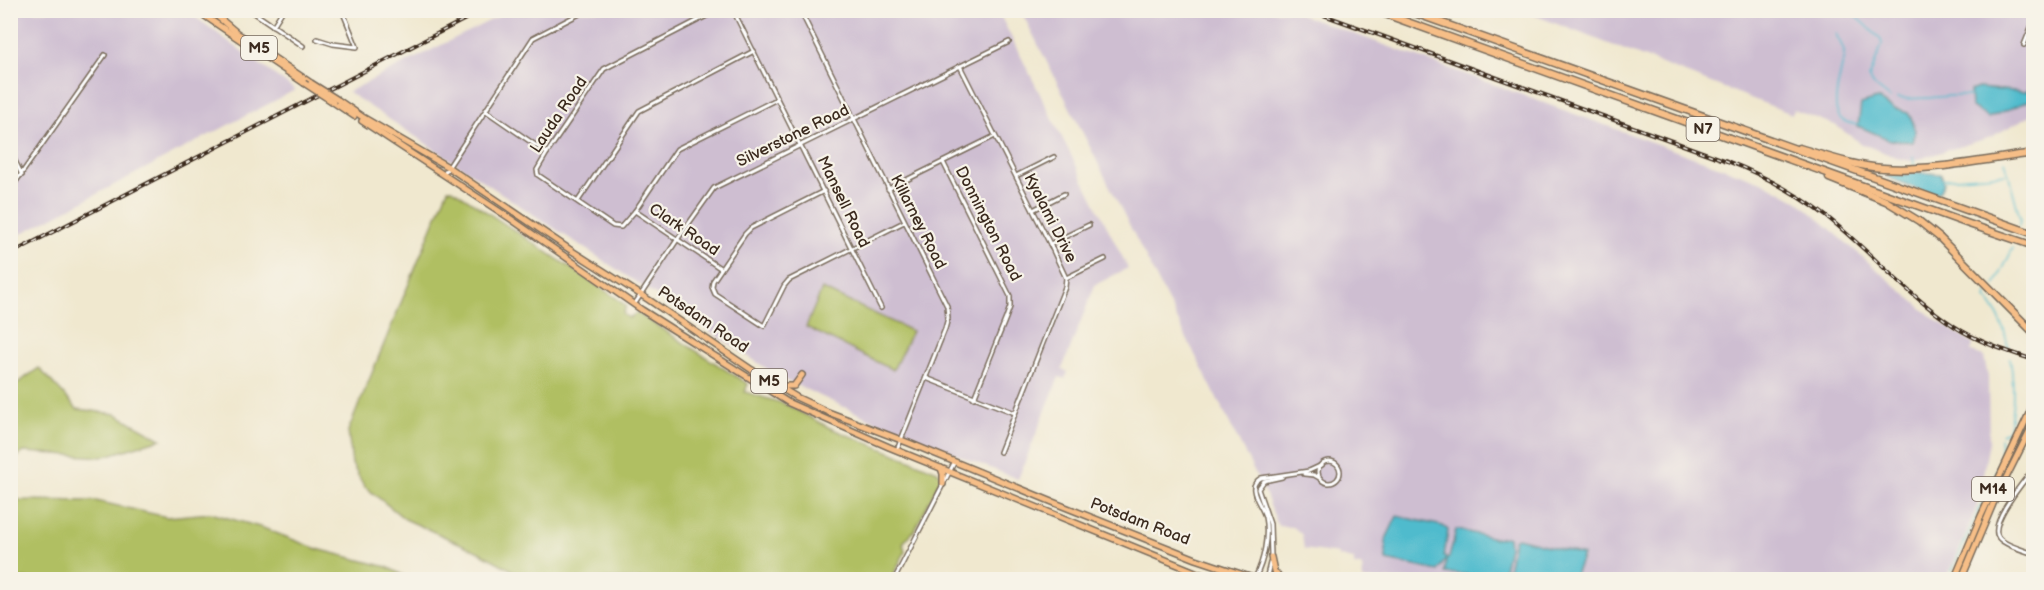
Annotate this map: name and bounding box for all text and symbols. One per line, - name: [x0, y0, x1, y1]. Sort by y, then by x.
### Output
- road number: M5: [241, 36, 277, 60]
- street label: Lauda Road: [527, 73, 591, 157]
- street label: Silverstone Road: [734, 101, 852, 171]
- road number: N7: [1686, 117, 1720, 141]
- street label: Mansell Road: [813, 153, 873, 251]
- street label: Donnington Road: [951, 163, 1025, 285]
- street label: Kyalami Drive: [1019, 170, 1081, 266]
- street label: Killarney Road: [886, 172, 950, 272]
- street label: Clark Road: [645, 200, 723, 260]
- street label: Potsdam Road: [654, 283, 752, 357]
- road number: M5: [751, 369, 787, 393]
- road number: M14: [1972, 477, 2014, 501]
- street label: Potsdam Road: [1087, 494, 1193, 550]

